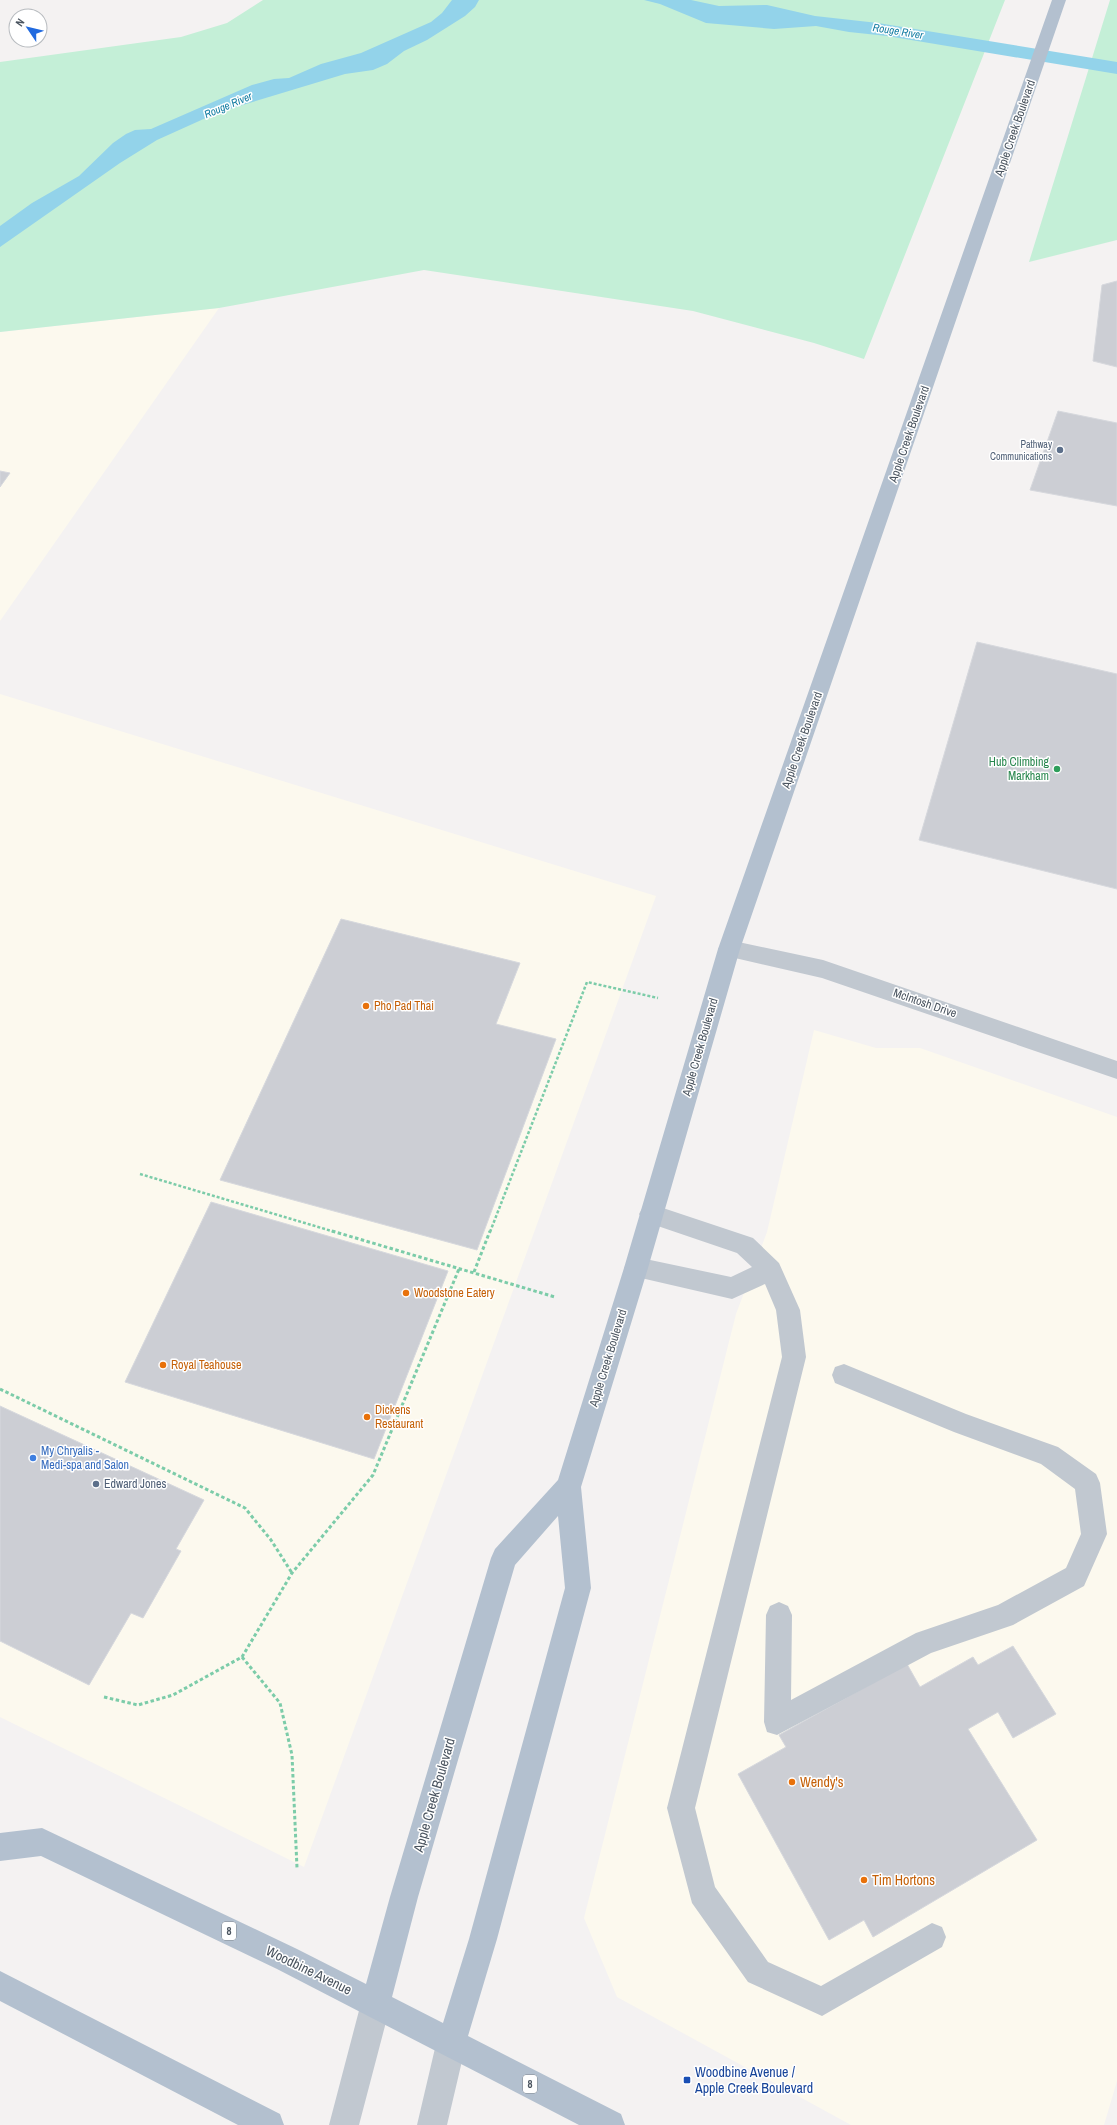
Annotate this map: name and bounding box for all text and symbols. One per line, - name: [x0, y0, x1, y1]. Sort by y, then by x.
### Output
- north arrow: [8, 8, 48, 48]
- text: N: [12, 16, 27, 29]
- water label: Rouge River: [872, 20, 925, 42]
- street label: Apple Creek Boulevard: [991, 78, 1039, 179]
- water label: Rouge River: [202, 88, 255, 121]
- street label: Apple Creek Boulevard: [885, 384, 933, 485]
- place label: Pathway Communications: [990, 438, 1053, 463]
- marker: Pathway Communications: [1055, 445, 1065, 455]
- street label: Apple Creek Boulevard: [778, 690, 826, 791]
- place label: Hub Climbing Markham: [989, 754, 1050, 784]
- marker: Hub Climbing Markham: [1052, 764, 1062, 774]
- street label: McIntosh Drive: [891, 985, 959, 1021]
- street label: Apple Creek Boulevard: [678, 996, 722, 1099]
- place label: Pho Pad Thai: [374, 998, 434, 1014]
- marker: Pho Pad Thai: [361, 1001, 371, 1011]
- place label: Woodstone Eatery: [414, 1285, 495, 1301]
- marker: Woodstone Eatery: [401, 1288, 411, 1298]
- street label: Apple Creek Boulevard: [585, 1307, 630, 1410]
- place label: Royal Teahouse: [171, 1357, 241, 1373]
- marker: Royal Teahouse: [158, 1360, 168, 1370]
- place label: Dickens Restaurant: [375, 1402, 423, 1432]
- marker: Dickens Restaurant: [362, 1412, 372, 1422]
- place label: My Chryalis - Medi-spa and Salon: [41, 1443, 129, 1473]
- marker: My Chryalis - Medi-spa and Salon: [28, 1453, 38, 1463]
- place label: Edward Jones: [104, 1476, 166, 1492]
- marker: Edward Jones: [91, 1479, 101, 1489]
- street label: Apple Creek Boulevard: [409, 1736, 459, 1855]
- place label: Wendy's: [800, 1773, 844, 1791]
- marker: Wendy's: [787, 1777, 797, 1787]
- place label: Tim Hortons: [872, 1871, 935, 1889]
- marker: Tim Hortons: [859, 1875, 869, 1885]
- road number: 8: [222, 1922, 236, 1940]
- street label: Woodbine Avenue: [263, 1941, 355, 1999]
- place label: Woodbine Avenue / Apple Creek Boulevard: [694, 2063, 813, 2097]
- road number: 8: [523, 2075, 537, 2093]
- marker: Woodbine Avenue / Apple Creek Boulevard: [682, 2075, 692, 2085]

